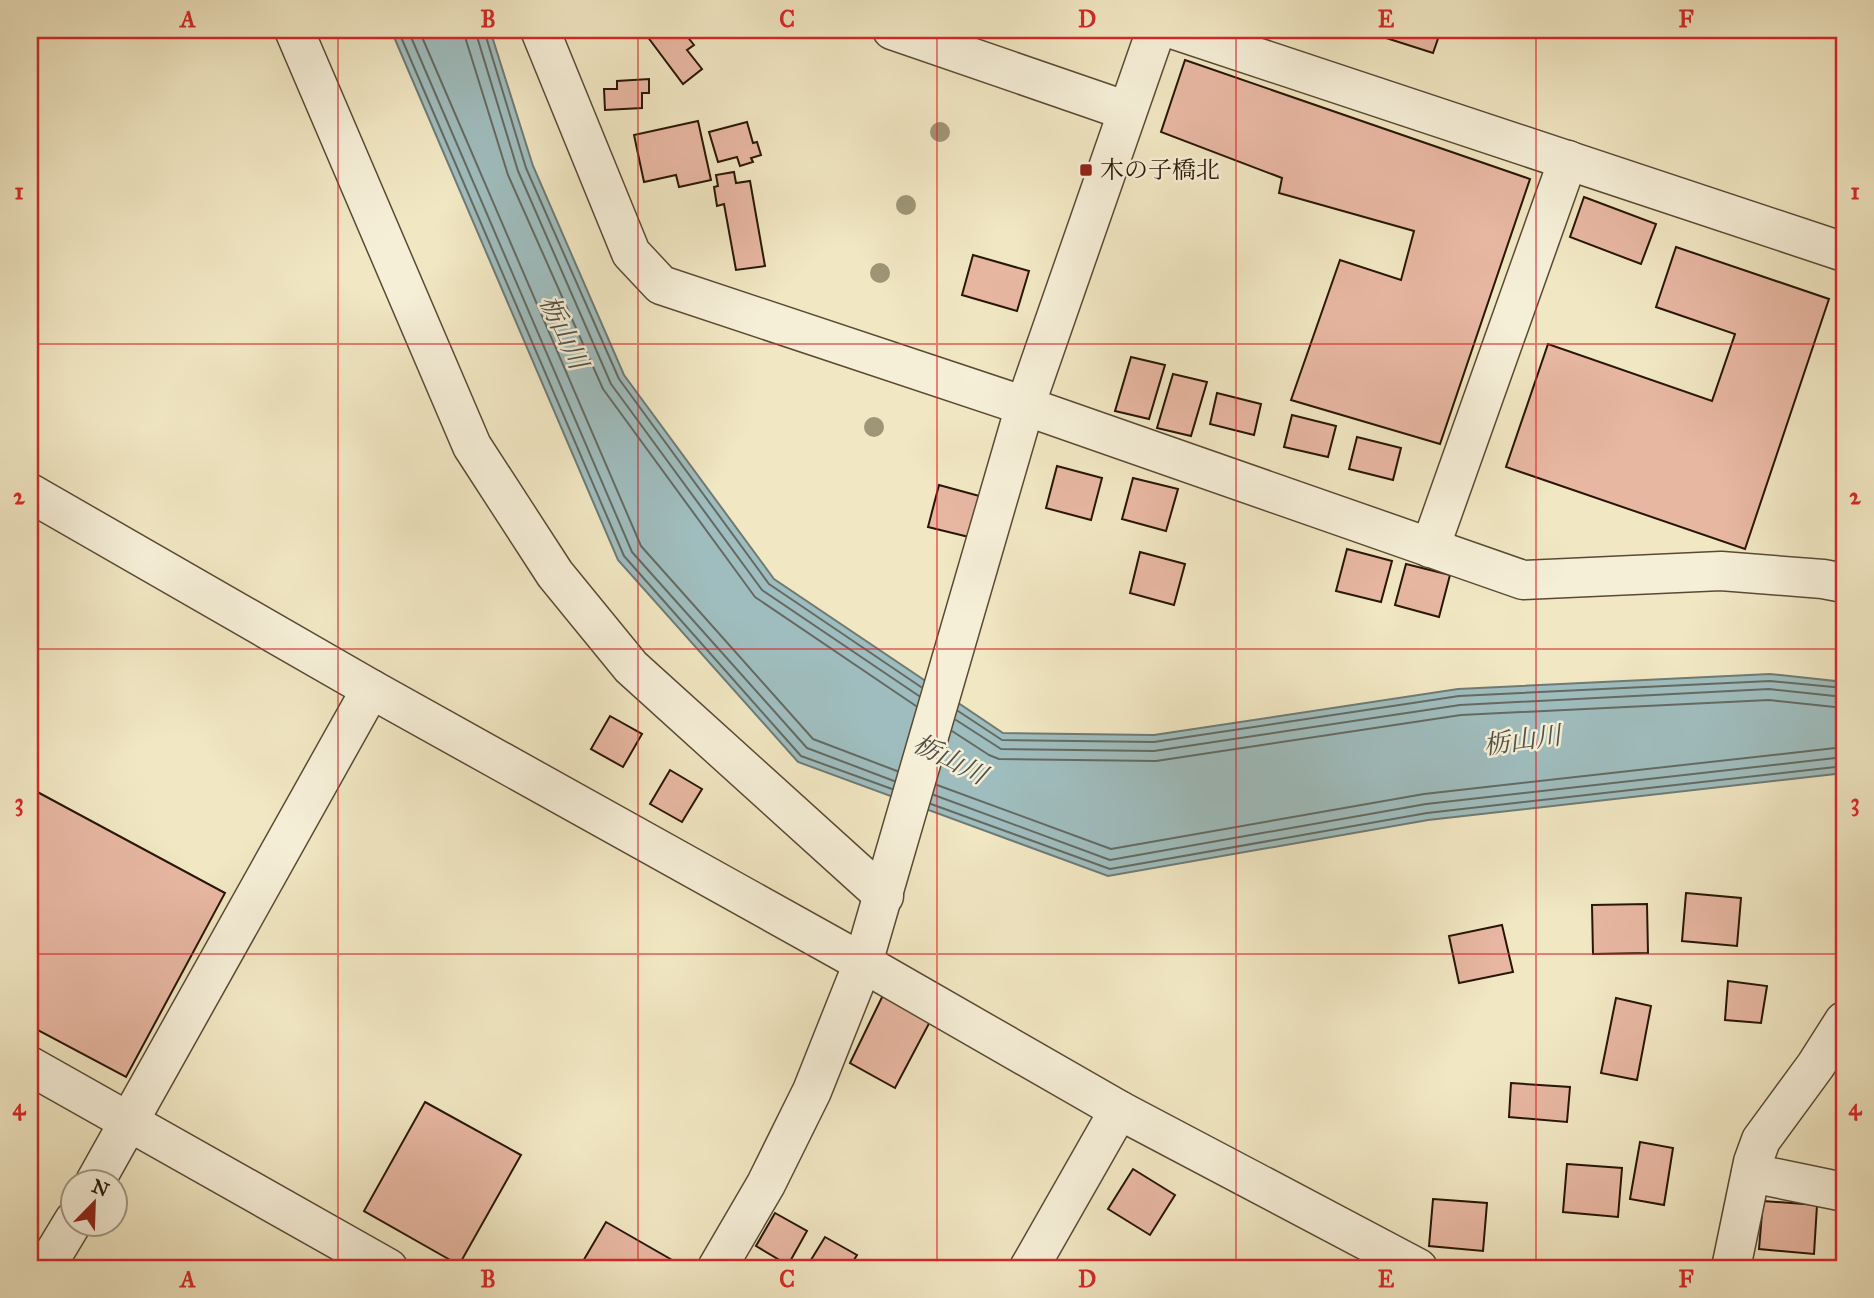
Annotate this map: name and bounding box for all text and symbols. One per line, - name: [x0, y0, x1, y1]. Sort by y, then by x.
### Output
- text: A: [178, 5, 196, 33]
- text: B: [480, 5, 496, 33]
- text: C: [779, 5, 795, 33]
- text: D: [1078, 5, 1096, 33]
- text: E: [1378, 5, 1395, 33]
- text: F: [1678, 5, 1694, 33]
- place label: 木の子橋北: [1100, 155, 1220, 185]
- marker: 木の子橋北: [1078, 162, 1094, 178]
- text: 1: [14, 177, 24, 205]
- text: 1: [1850, 177, 1860, 205]
- water label: 栃山川: [533, 290, 596, 377]
- text: 2: [13, 482, 25, 510]
- text: 2: [1849, 482, 1861, 510]
- water label: 栃山川: [1481, 718, 1566, 761]
- water label: 栃山川: [908, 727, 995, 792]
- text: 3: [14, 788, 24, 817]
- text: 3: [1850, 788, 1860, 817]
- text: 4: [13, 1093, 27, 1121]
- text: 4: [1849, 1093, 1863, 1121]
- north arrow: [60, 1168, 130, 1238]
- text: N: [89, 1174, 112, 1202]
- text: A: [178, 1265, 196, 1293]
- text: B: [480, 1265, 496, 1293]
- text: C: [779, 1265, 795, 1293]
- text: D: [1078, 1265, 1096, 1293]
- text: E: [1378, 1265, 1395, 1293]
- text: F: [1678, 1265, 1694, 1293]

